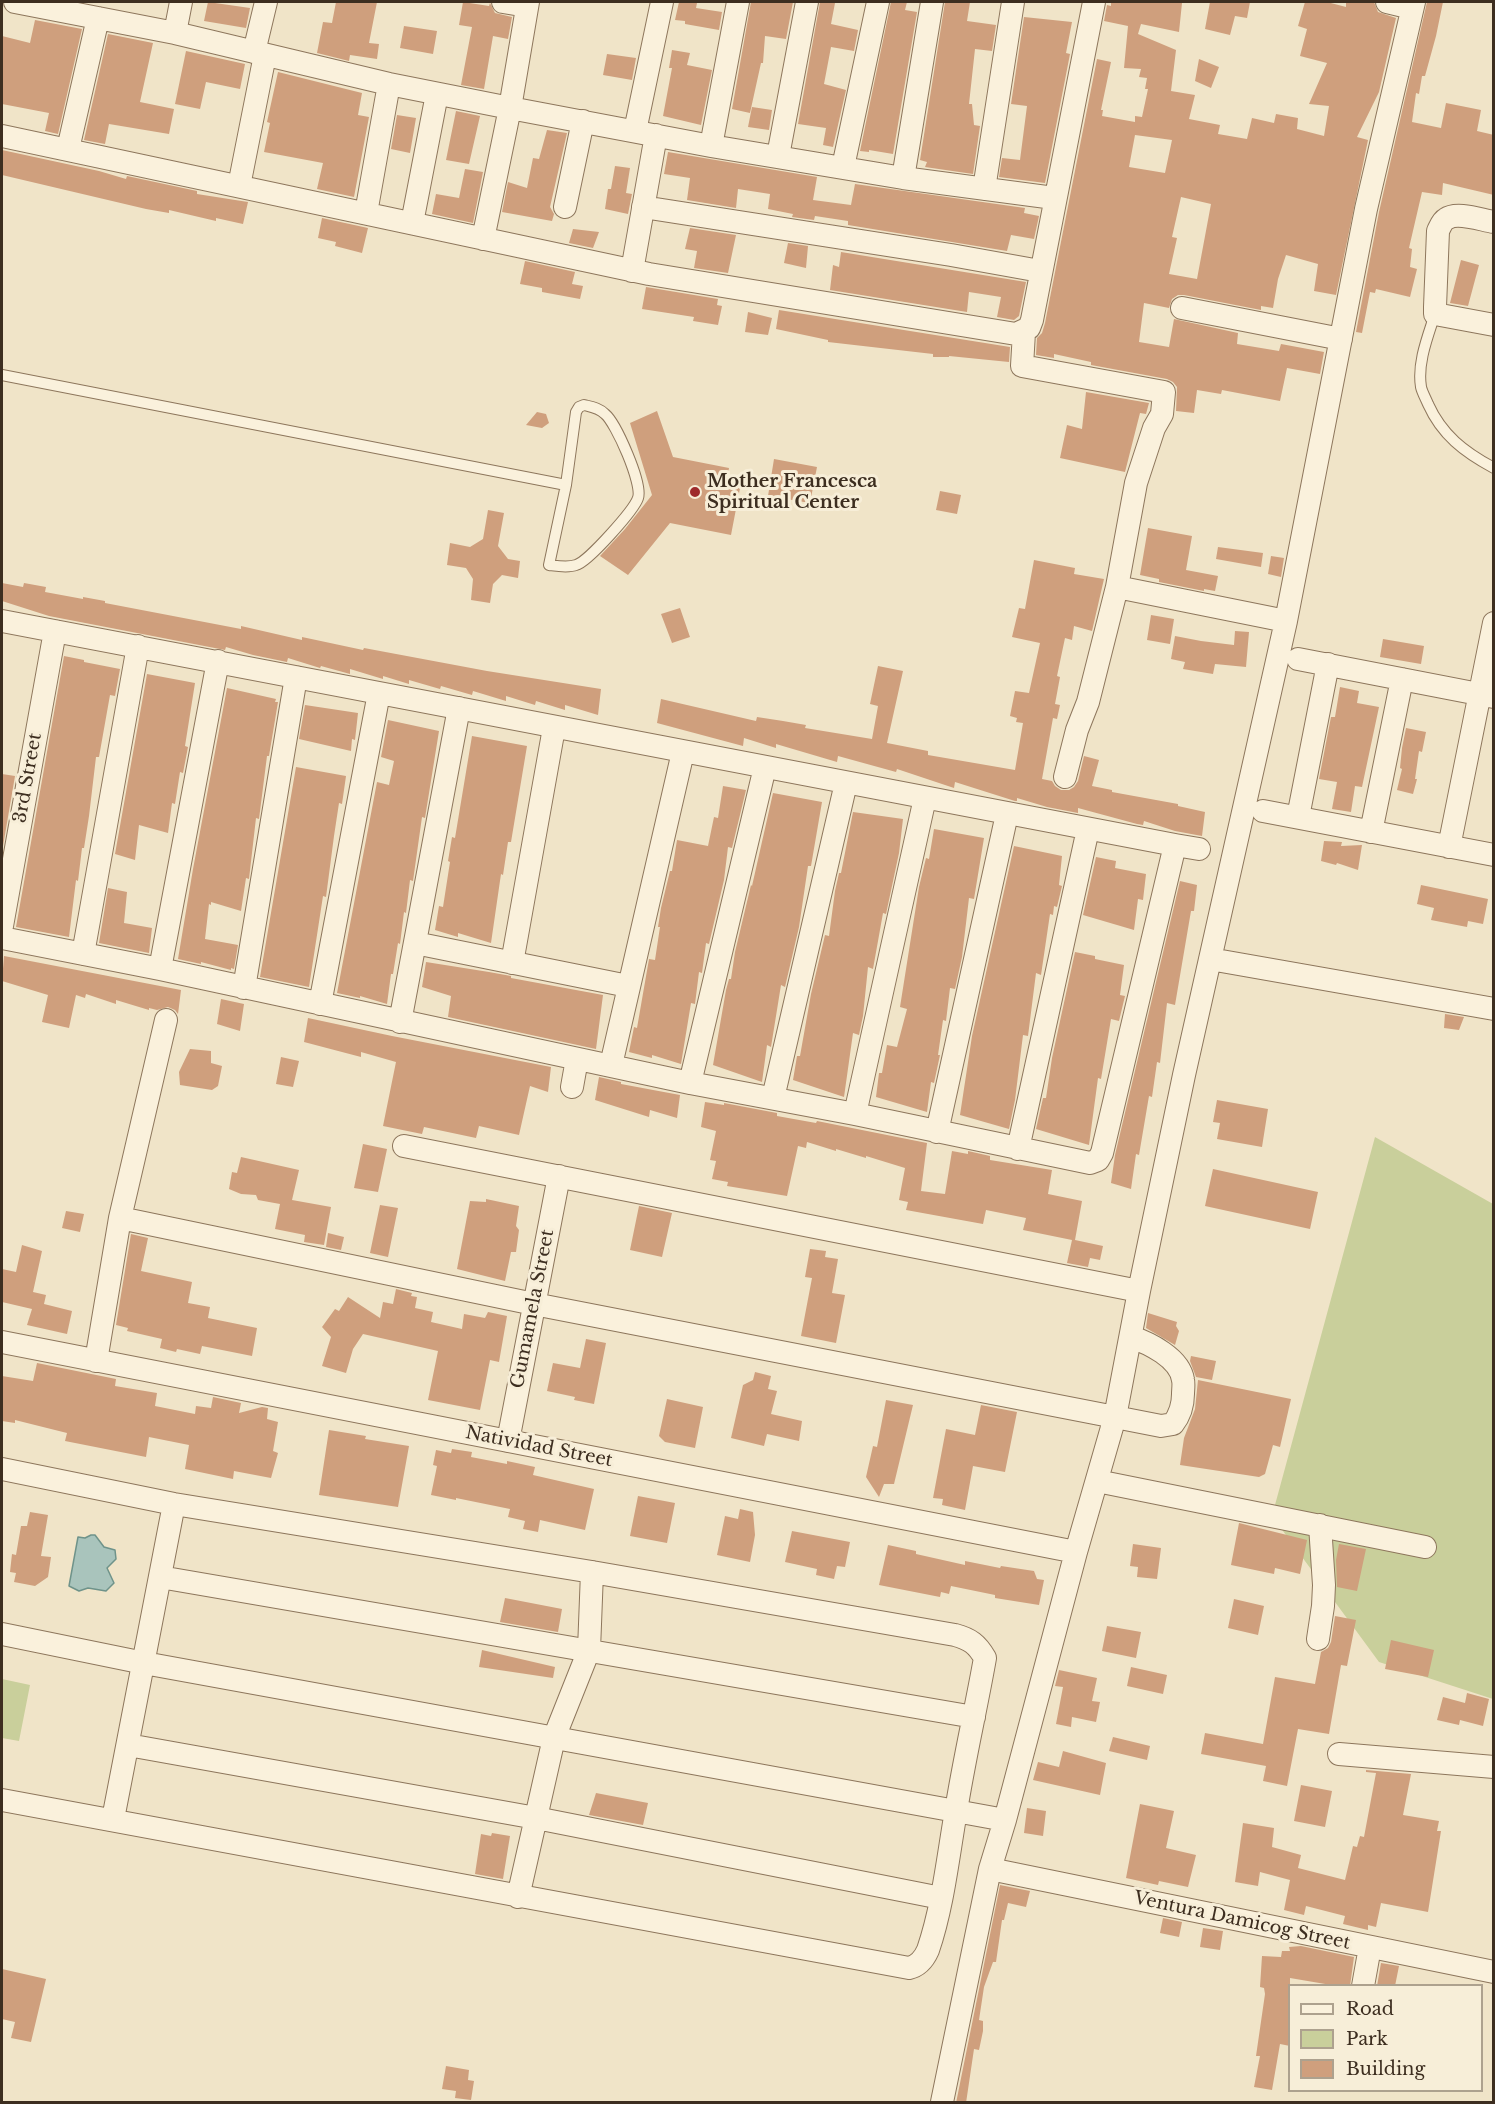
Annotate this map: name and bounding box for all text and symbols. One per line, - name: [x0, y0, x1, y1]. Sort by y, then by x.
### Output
- place label: Mother Francesca Spiritual Center: [707, 471, 877, 514]
- marker: Mother Francesca Spiritual Center: [688, 485, 702, 499]
- street label: 3rd Street: [9, 731, 47, 825]
- street label: Gumamela Street: [507, 1228, 559, 1390]
- street label: Natividad Street: [464, 1422, 614, 1472]
- street label: Ventura Damicog Street: [1132, 1888, 1352, 1954]
- legend: [1288, 1984, 1483, 2092]
- text: Road: [1346, 1998, 1394, 2020]
- text: Park: [1346, 2028, 1388, 2050]
- text: Building: [1346, 2058, 1425, 2080]

